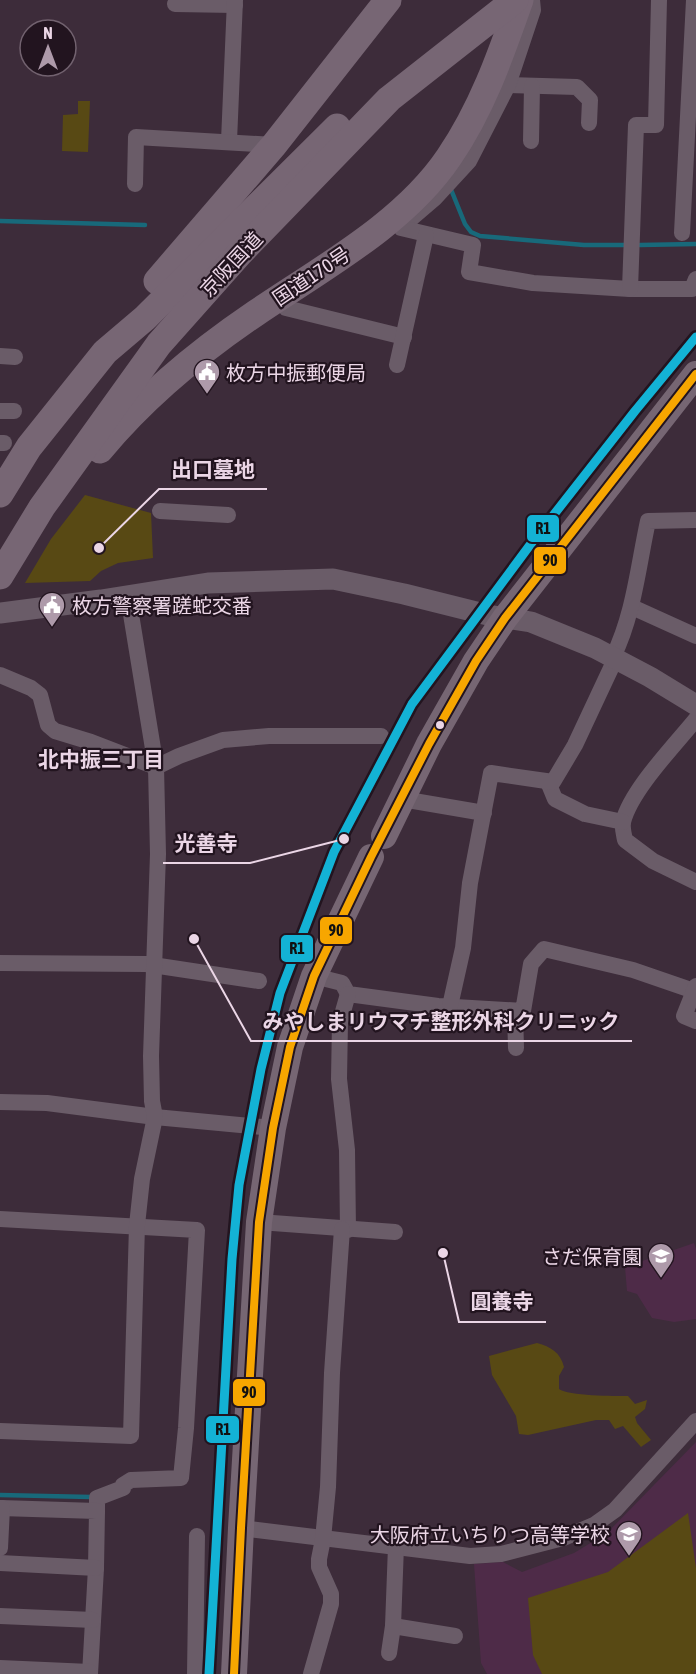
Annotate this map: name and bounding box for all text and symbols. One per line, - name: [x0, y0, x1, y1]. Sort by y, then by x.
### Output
- north arrow: [18, 18, 78, 78]
- text: N: [43, 24, 53, 42]
- street label: 京阪国道: [195, 227, 267, 301]
- street label: 国道170号: [268, 242, 354, 310]
- public building icon: 枚方中振郵便局: [192, 357, 222, 395]
- place label: 枚方中振郵便局: [226, 361, 366, 384]
- callout: 出口墓地: [159, 450, 267, 489]
- text: 出口墓地: [171, 457, 255, 481]
- line badge: R1: [526, 514, 560, 543]
- text: R1: [535, 519, 551, 537]
- line badge: 90: [533, 546, 567, 575]
- text: 90: [542, 551, 558, 569]
- public building icon: 枚方警察署蹉蛇交番: [37, 590, 67, 628]
- place label: 枚方警察署蹉蛇交番: [72, 594, 252, 617]
- unlabelled marker: [434, 719, 446, 731]
- district label: 北中振三丁目: [38, 747, 164, 771]
- callout: 光善寺: [163, 824, 250, 863]
- text: 光善寺: [175, 831, 238, 855]
- line badge: 90: [319, 916, 353, 945]
- text: 90: [328, 921, 344, 939]
- line badge: R1: [280, 934, 314, 963]
- text: R1: [289, 939, 305, 957]
- callout: みやしまリウマチ整形外科クリニック: [251, 1002, 632, 1041]
- text: みやしまリウマチ整形外科クリニック: [263, 1009, 620, 1033]
- school or university icon: さだ保育園: [646, 1241, 676, 1279]
- place label: さだ保育園: [542, 1245, 642, 1268]
- callout: 圓養寺: [459, 1283, 546, 1322]
- text: 圓養寺: [471, 1289, 534, 1313]
- line badge: 90: [232, 1378, 266, 1407]
- text: 90: [241, 1383, 257, 1401]
- line badge: R1: [205, 1415, 240, 1444]
- text: R1: [215, 1420, 231, 1438]
- school or university icon: 大阪府立いちりつ高等学校: [614, 1519, 644, 1557]
- place label: 大阪府立いちりつ高等学校: [370, 1523, 610, 1546]

